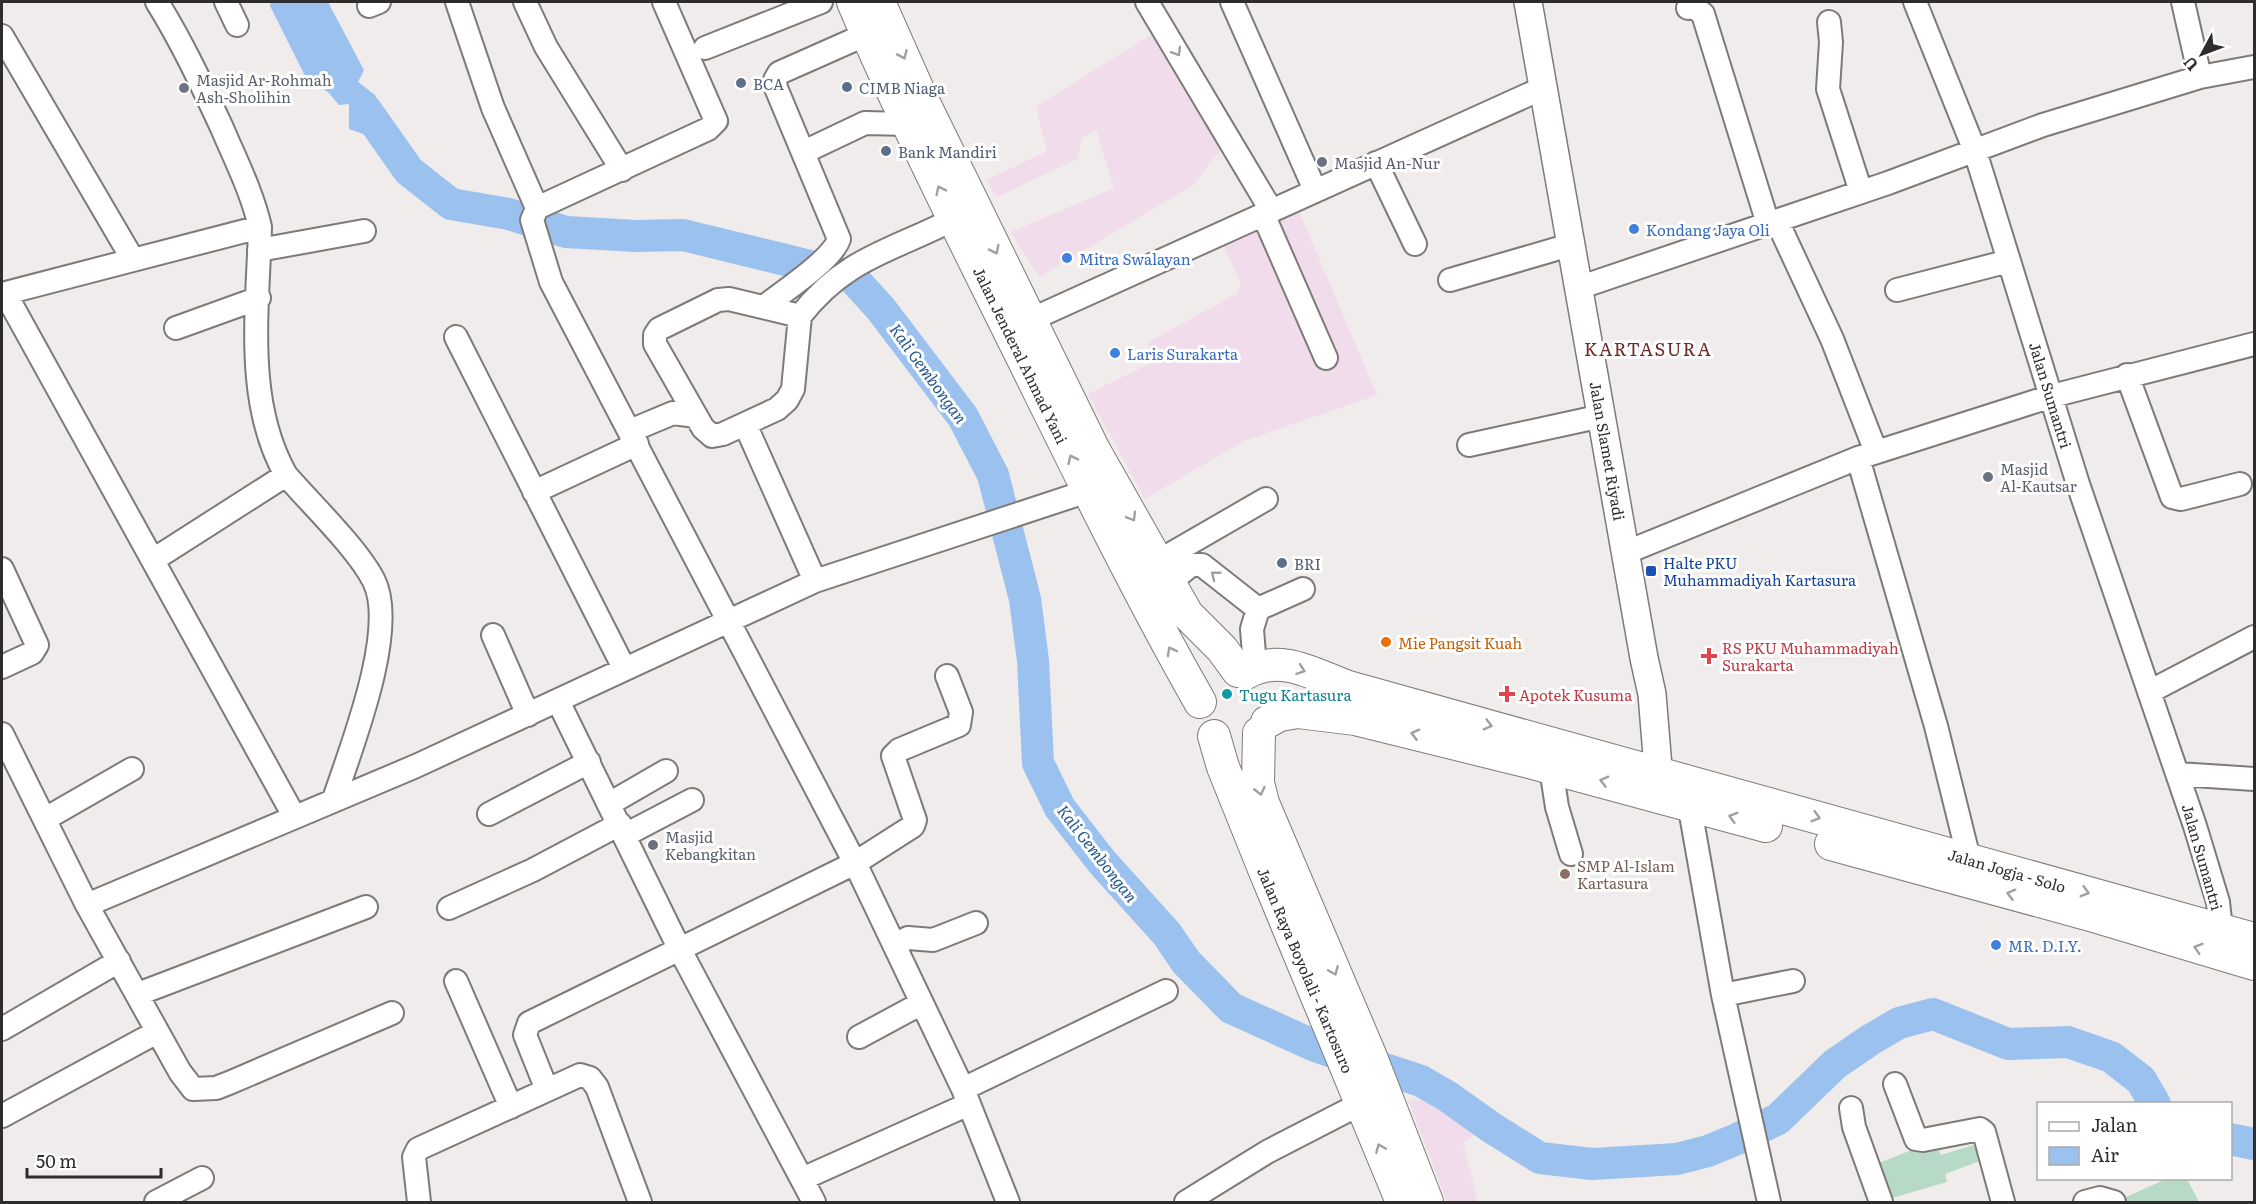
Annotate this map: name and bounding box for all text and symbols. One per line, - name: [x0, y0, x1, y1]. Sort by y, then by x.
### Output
- north arrow: [2172, 24, 2232, 84]
- one-way arrow: [1170, 46, 1182, 56]
- one-way arrow: [895, 49, 907, 60]
- text: U: [2176, 52, 2203, 77]
- place label: Masjid Ar-Rohmah Ash-Sholihin: [196, 68, 332, 108]
- place label: BCA: [753, 72, 784, 95]
- marker: BCA: [734, 76, 748, 90]
- place label: CIMB Niaga: [859, 76, 946, 99]
- marker: CIMB Niaga: [840, 80, 854, 94]
- marker: Masjid Ar-Rohmah Ash-Sholihin: [177, 81, 191, 95]
- place label: Bank Mandiri: [898, 140, 997, 163]
- marker: Bank Mandiri: [879, 144, 893, 158]
- place label: Masjid An-Nur: [1334, 151, 1440, 174]
- marker: Masjid An-Nur: [1315, 155, 1329, 169]
- one-way arrow: [936, 186, 947, 197]
- place label: Kondang Jaya Oli: [1646, 218, 1770, 241]
- marker: Kondang Jaya Oli: [1627, 222, 1641, 236]
- one-way arrow: [988, 244, 1000, 255]
- place label: Mitra Swalayan: [1079, 247, 1191, 270]
- marker: Mitra Swalayan: [1060, 251, 1074, 265]
- street label: Jalan Jenderal Ahmad Yani: [968, 263, 1074, 447]
- water label: Kali Gembongan: [885, 318, 974, 428]
- district label: KARTASURA: [1584, 335, 1712, 362]
- street label: Jalan Sumantri: [2024, 339, 2078, 451]
- place label: Laris Surakarta: [1127, 342, 1239, 365]
- marker: Laris Surakarta: [1108, 346, 1122, 360]
- street label: Jalan Slamet Riyadi: [1584, 380, 1632, 522]
- one-way arrow: [1068, 455, 1080, 466]
- place label: Masjid Al-Kautsar: [2000, 457, 2077, 497]
- marker: Masjid Al-Kautsar: [1981, 470, 1995, 484]
- one-way arrow: [1125, 511, 1136, 521]
- place label: Halte PKU Muhammadiyah Kartasura: [1663, 551, 1857, 591]
- place label: BRI: [1294, 552, 1321, 575]
- marker: BRI: [1275, 556, 1289, 570]
- marker: Halte PKU Muhammadiyah Kartasura: [1644, 564, 1658, 578]
- one-way arrow: [1210, 572, 1221, 583]
- place label: Mie Pangsit Kuah: [1398, 631, 1522, 654]
- marker: Mie Pangsit Kuah: [1379, 635, 1393, 649]
- place label: RS PKU Muhammadiyah Surakarta: [1722, 636, 1899, 676]
- one-way arrow: [1167, 647, 1178, 658]
- marker: RS PKU Muhammadiyah Surakarta: [1700, 647, 1718, 665]
- one-way arrow: [1295, 662, 1306, 675]
- place label: Tugu Kartasura: [1239, 683, 1352, 706]
- place label: Apotek Kusuma: [1519, 683, 1633, 706]
- marker: Tugu Kartasura: [1220, 687, 1234, 701]
- marker: Apotek Kusuma: [1500, 687, 1514, 701]
- one-way arrow: [1482, 718, 1493, 730]
- one-way arrow: [1410, 728, 1420, 741]
- one-way arrow: [1599, 776, 1609, 789]
- one-way arrow: [1253, 786, 1266, 796]
- water label: Kali Gembongan: [1052, 799, 1144, 907]
- street label: Jalan Sumantri: [2177, 801, 2229, 913]
- one-way arrow: [1811, 810, 1821, 823]
- one-way arrow: [1728, 812, 1739, 824]
- place label: Masjid Kebangkitan: [665, 825, 756, 865]
- marker: Masjid Kebangkitan: [646, 838, 660, 852]
- street label: Jalan Jogja - Solo: [1945, 842, 2069, 898]
- place label: SMP Al-Islam Kartasura: [1577, 854, 1675, 894]
- street label: Jalan Raya Boyolali - Kartosuro: [1252, 864, 1360, 1077]
- marker: SMP Al-Islam Kartasura: [1558, 867, 1572, 881]
- one-way arrow: [2079, 885, 2090, 897]
- one-way arrow: [2006, 888, 2016, 901]
- place label: MR. D.I.Y.: [2008, 934, 2082, 957]
- marker: MR. D.I.Y.: [1989, 938, 2003, 952]
- one-way arrow: [2193, 943, 2204, 955]
- one-way arrow: [1327, 965, 1339, 976]
- legend: [2037, 1102, 2232, 1180]
- text: Jalan: [2091, 1111, 2138, 1138]
- scale bar: [27, 1141, 160, 1179]
- text: Air: [2091, 1141, 2119, 1168]
- one-way arrow: [1375, 1144, 1387, 1155]
- text: 50 m: [36, 1147, 77, 1174]

